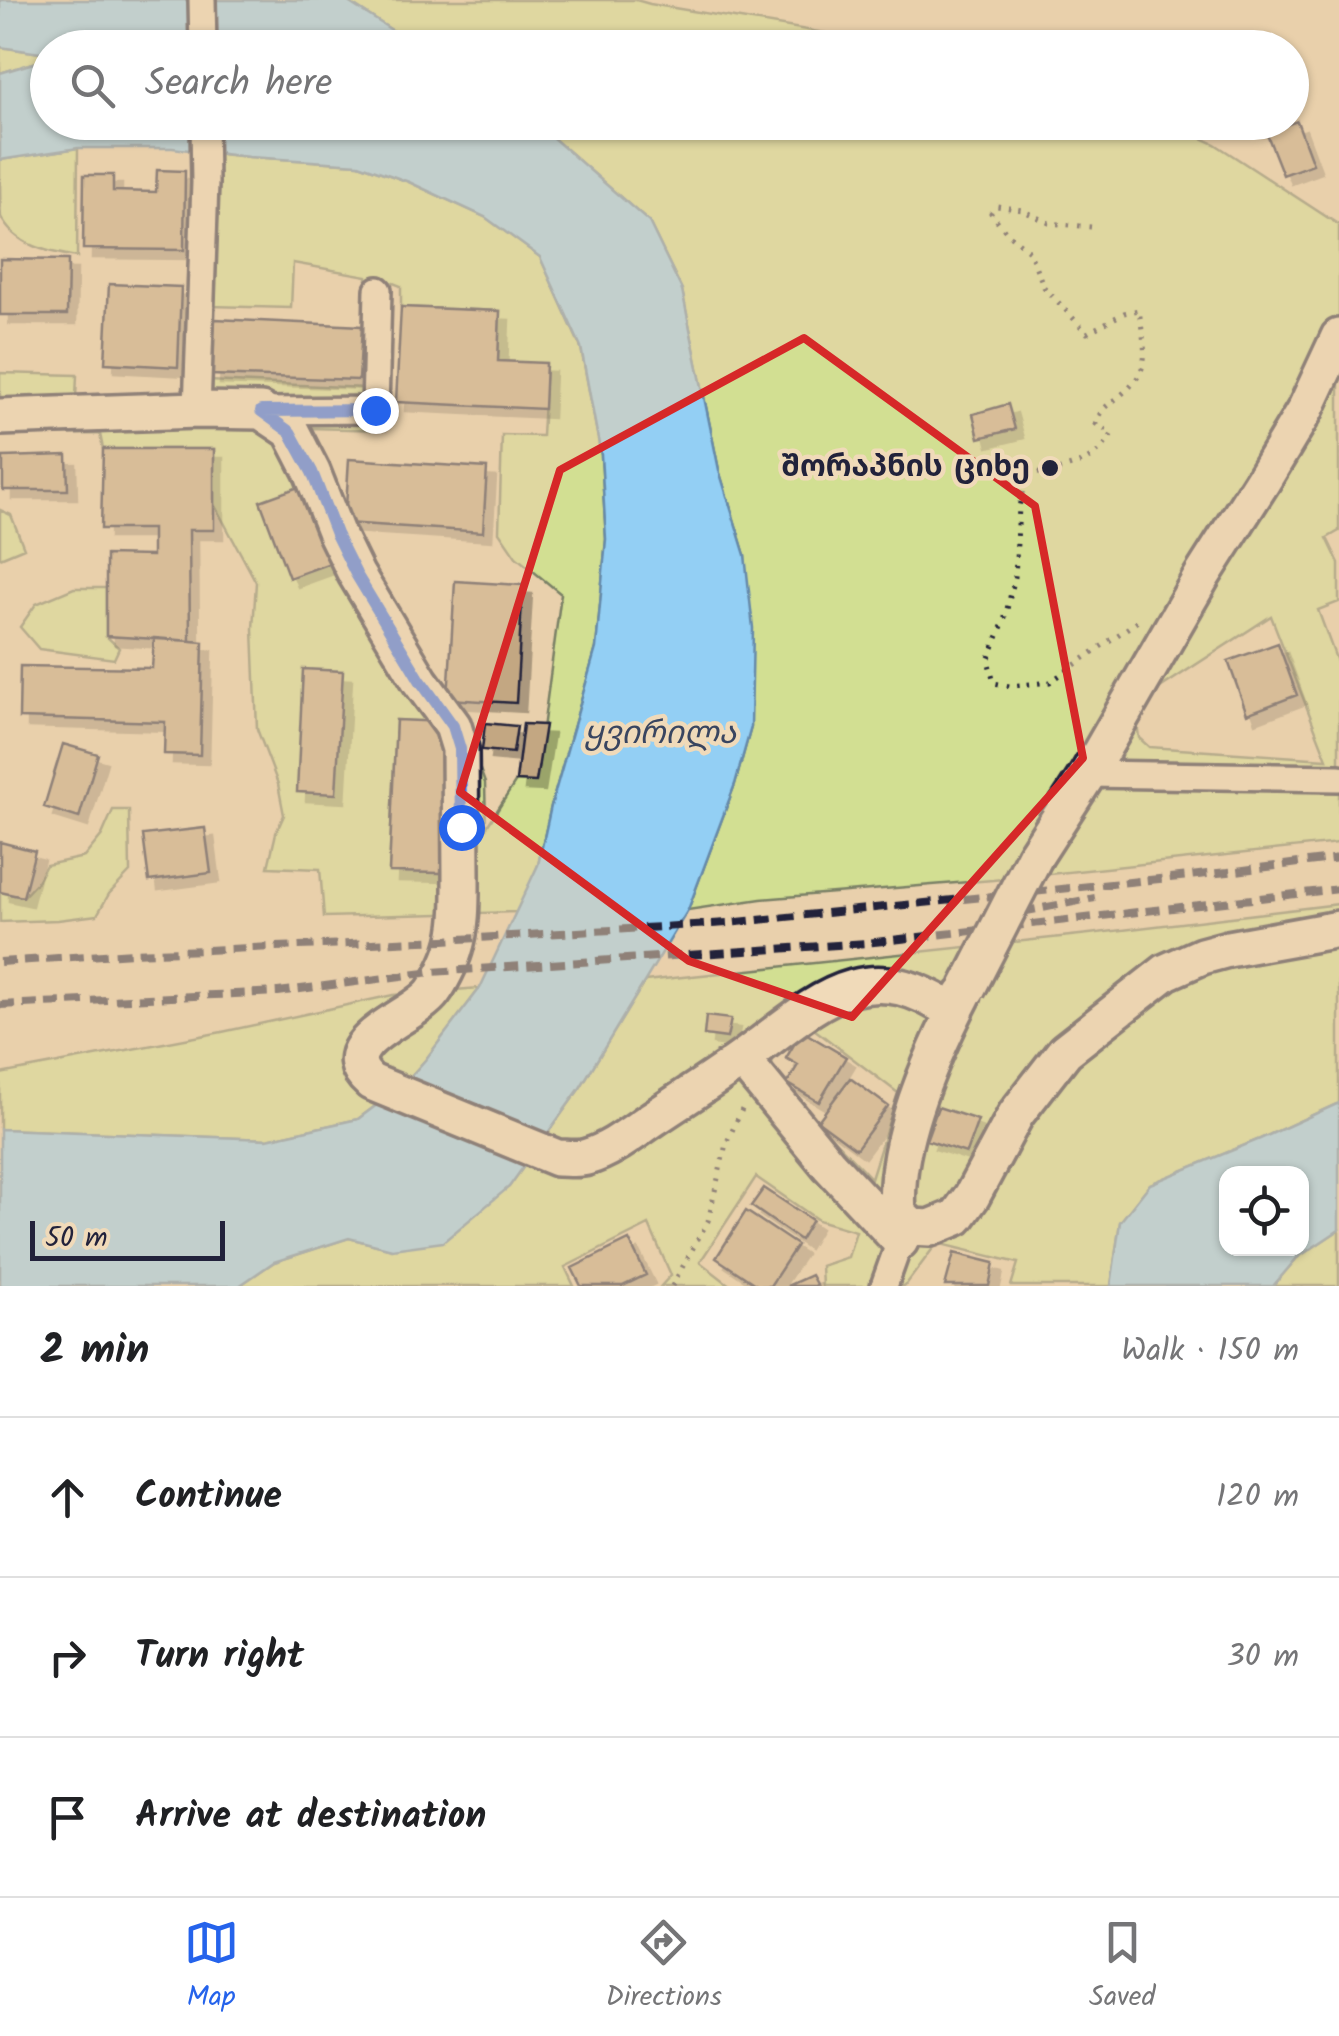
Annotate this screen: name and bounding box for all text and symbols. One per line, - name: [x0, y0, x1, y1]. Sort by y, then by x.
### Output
- search box: [30, 30, 1309, 140]
- text: Search here: [145, 55, 332, 115]
- icon: search: [65, 58, 120, 113]
- route end: [353, 388, 399, 434]
- place label: შორაპნის ციხე: [781, 444, 1030, 492]
- marker: შორაპნის ციხე: [1039, 457, 1061, 479]
- water label: ყვირილა: [584, 709, 737, 760]
- route start: [439, 805, 485, 851]
- map controls: [1219, 1166, 1309, 1256]
- button: locate: [1219, 1166, 1309, 1256]
- scale bar: [30, 1216, 225, 1260]
- text: 50 m: [45, 1216, 108, 1261]
- text: 2 min: [40, 1318, 149, 1385]
- text: Walk · 150 m: [1121, 1326, 1299, 1377]
- text: Continue: [135, 1467, 282, 1527]
- icon: ahead: [40, 1470, 95, 1525]
- text: 120 m: [1216, 1472, 1299, 1523]
- text: Turn right: [135, 1627, 304, 1687]
- icon: right: [40, 1630, 95, 1685]
- text: 30 m: [1226, 1632, 1299, 1683]
- text: Arrive at destination: [135, 1787, 486, 1847]
- icon: arrive: [40, 1790, 95, 1845]
- tab: Map: [184, 1915, 239, 2020]
- tab: Directions: [606, 1915, 722, 2020]
- tab: Saved: [1089, 1915, 1155, 2020]

